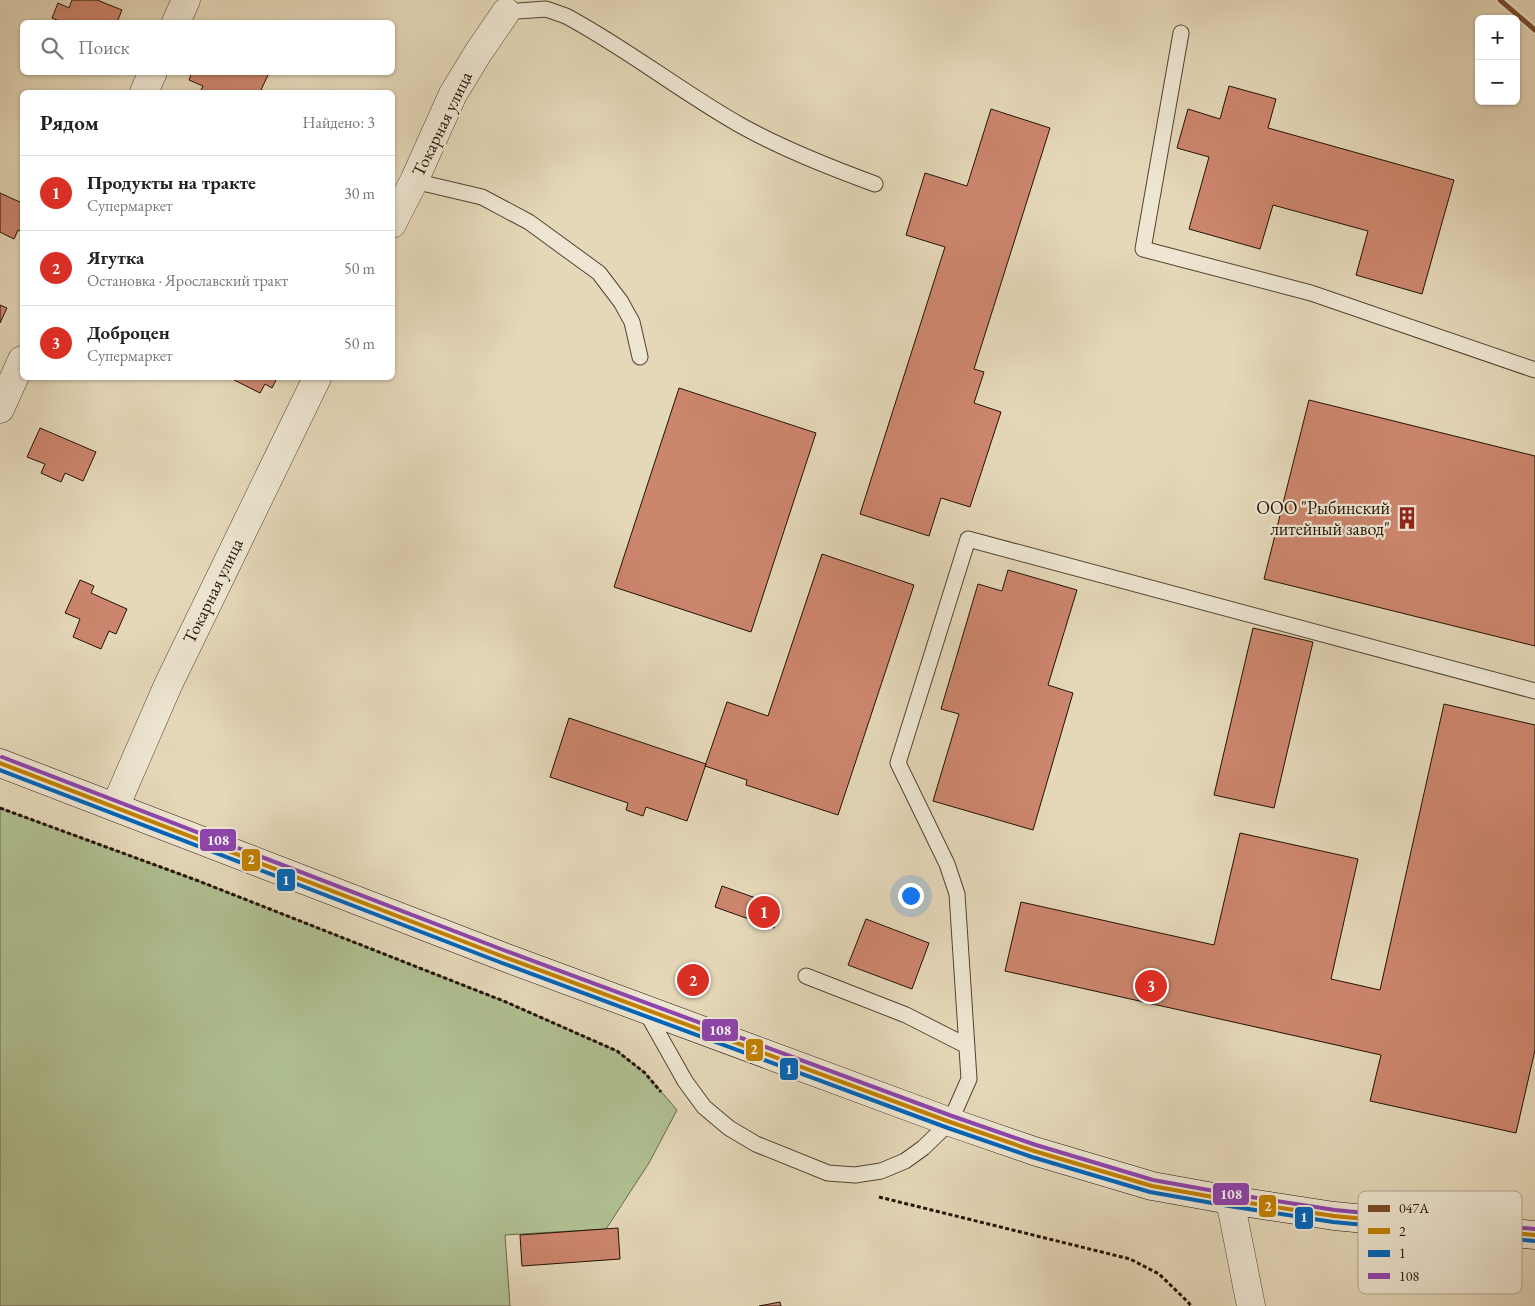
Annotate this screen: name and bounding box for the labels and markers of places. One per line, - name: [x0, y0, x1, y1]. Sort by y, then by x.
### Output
- place label: ООО "Рыбинский литейный завод": [1256, 496, 1390, 540]
- building icon: ООО "Рыбинский литейный завод": [1394, 505, 1420, 531]
- pin: 1: [748, 893, 780, 931]
- pin: 2: [677, 961, 709, 999]
- pin: 3: [1135, 967, 1167, 1005]

